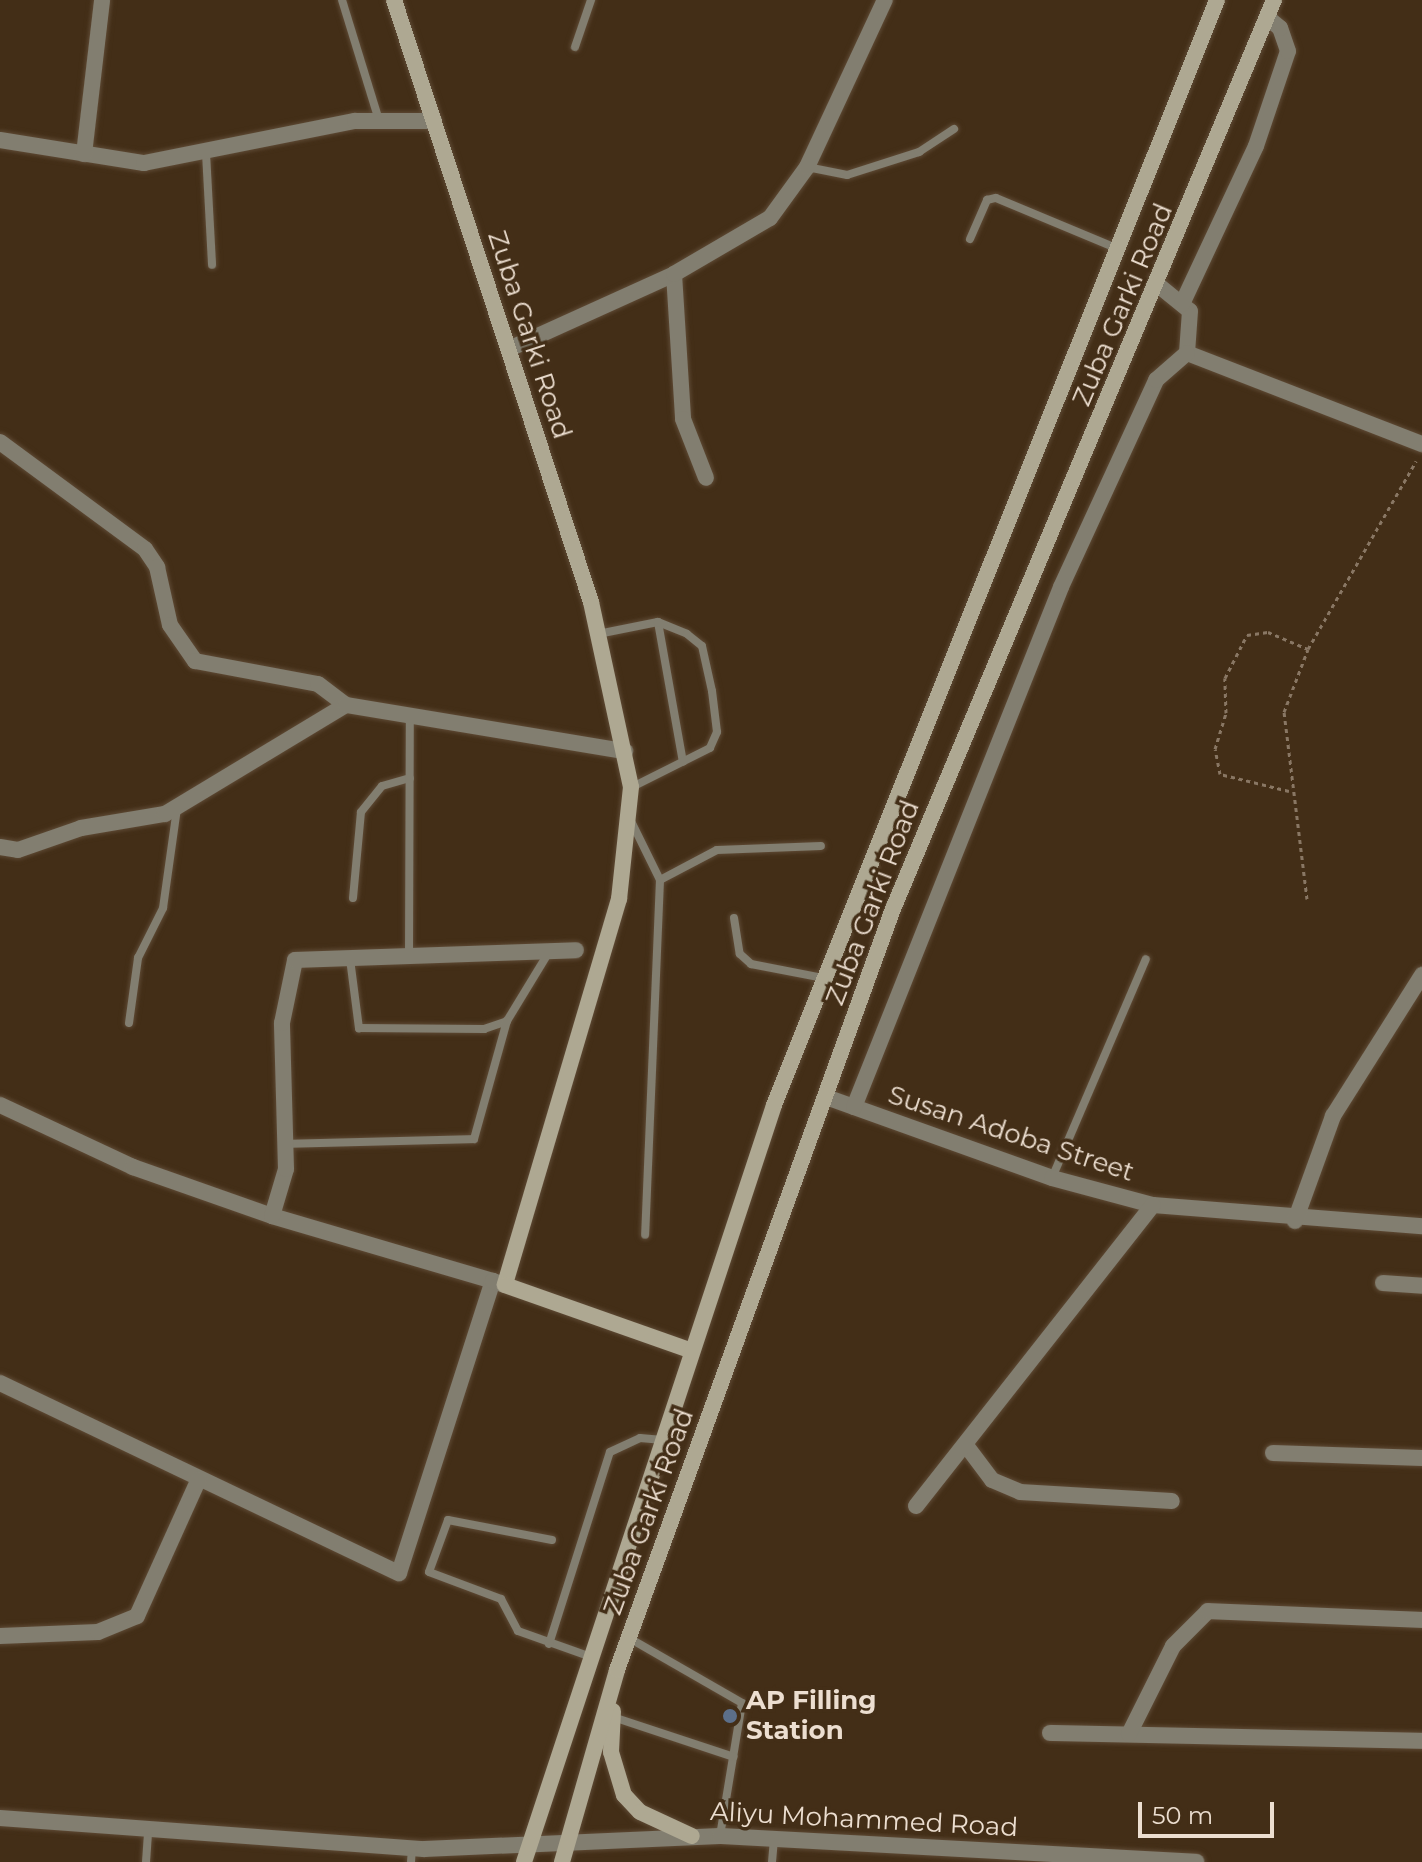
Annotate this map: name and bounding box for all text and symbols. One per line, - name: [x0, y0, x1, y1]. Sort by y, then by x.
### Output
- street label: Zuba Garki Road: [1066, 199, 1180, 411]
- street label: Zuba Garki Road: [481, 227, 577, 443]
- street label: Zuba Garki Road: [820, 796, 926, 1010]
- street label: Susan Adoba Street: [884, 1080, 1138, 1188]
- street label: Zuba Garki Road: [597, 1405, 701, 1619]
- place label: AP Filling Station: [746, 1685, 876, 1746]
- marker: AP Filling Station: [721, 1707, 739, 1725]
- scale bar: [1142, 1786, 1278, 1836]
- street label: Aliyu Mohammed Road: [709, 1796, 1019, 1844]
- text: 50 m: [1152, 1801, 1213, 1830]

